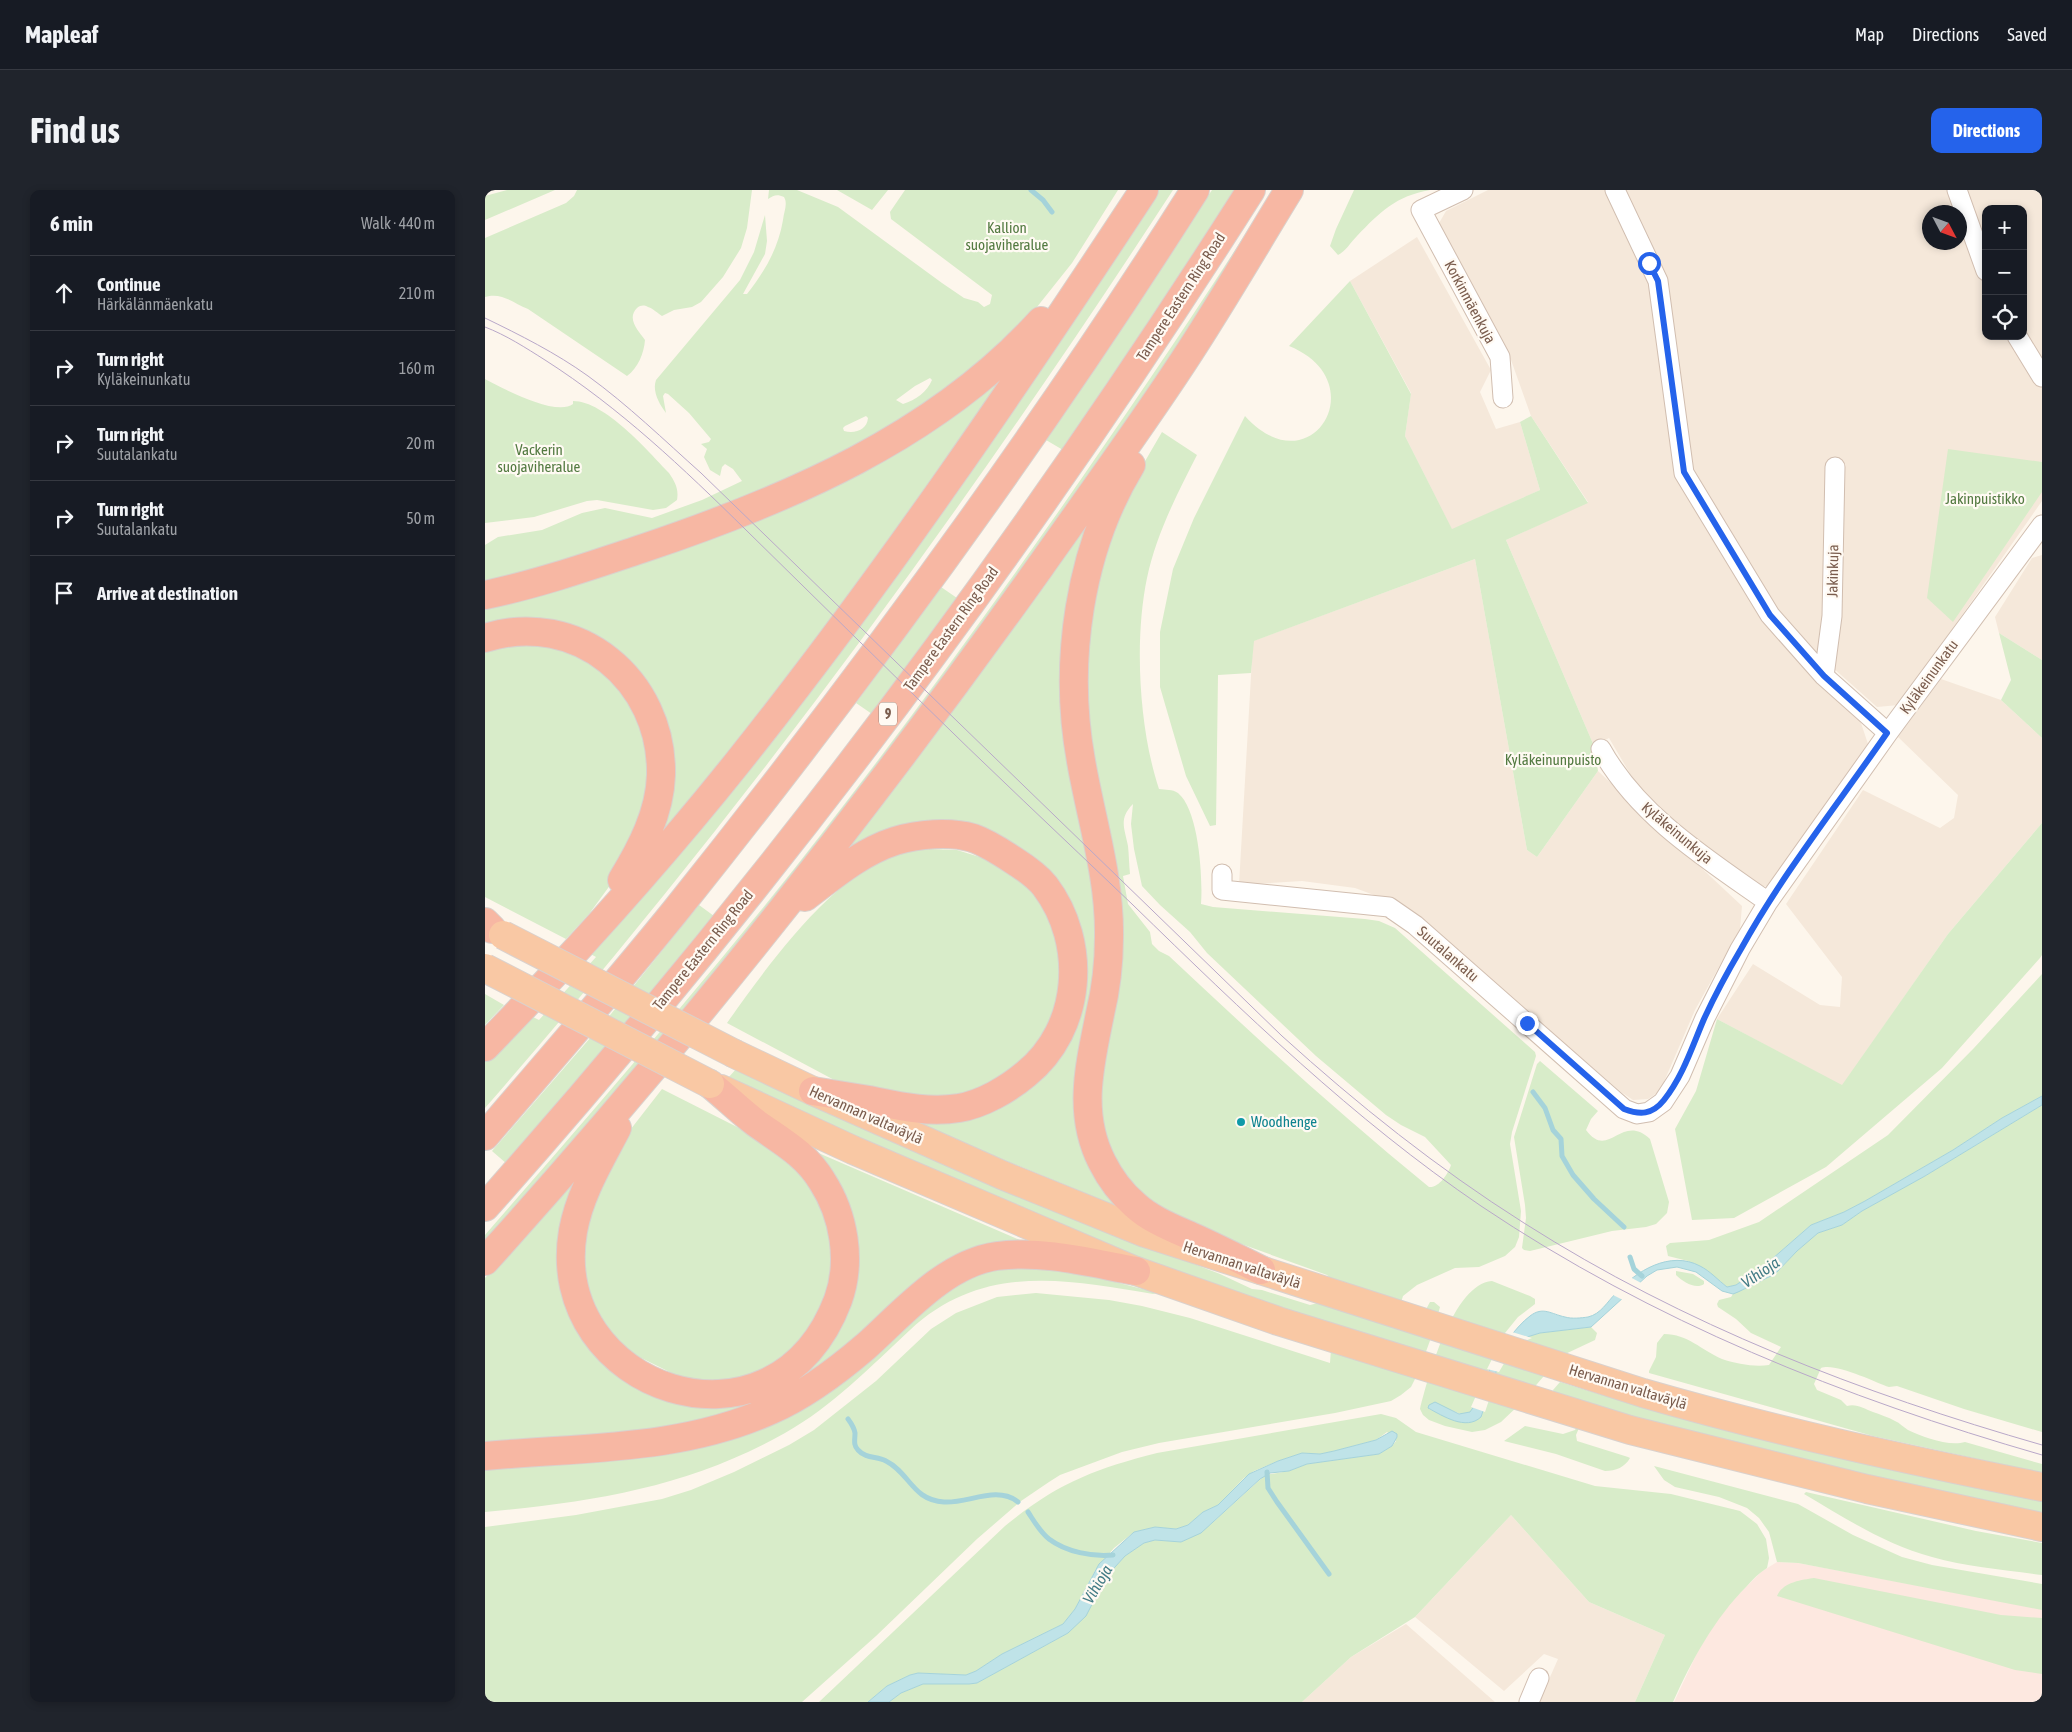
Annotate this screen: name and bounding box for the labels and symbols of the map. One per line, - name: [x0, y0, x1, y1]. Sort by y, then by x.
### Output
- north arrow: [1922, 205, 1967, 250]
- park label: Kallion suojaviheralue: [966, 219, 1049, 253]
- street label: Tampere Eastern Ring Road: [1133, 229, 1228, 364]
- route start: [1638, 252, 1661, 275]
- street label: Korkinmäenkuja: [1441, 257, 1499, 346]
- park label: Vackerin suojaviheralue: [498, 441, 581, 475]
- park label: Jakinpuistikko: [1945, 490, 2025, 507]
- street label: Jakinkuja: [1824, 544, 1841, 598]
- street label: Tampere Eastern Ring Road: [900, 563, 1001, 694]
- street label: Kyläkeinunkatu: [1896, 636, 1961, 717]
- road number: 9: [879, 702, 897, 726]
- park label: Kyläkeinunpuisto: [1505, 751, 1601, 768]
- street label: Kyläkeinunkuja: [1639, 798, 1716, 867]
- street label: Tampere Eastern Ring Road: [649, 886, 756, 1013]
- street label: Suutalankatu: [1414, 922, 1482, 985]
- route end: [1516, 1012, 1539, 1035]
- street label: Hervannan valtaväylä: [807, 1082, 926, 1147]
- place label: Woodhenge: [1251, 1113, 1317, 1130]
- marker: Woodhenge: [1235, 1116, 1247, 1128]
- street label: Hervannan valtaväylä: [1181, 1238, 1303, 1291]
- water label: Vihioja: [1738, 1253, 1783, 1292]
- street label: Hervannan valtaväylä: [1567, 1361, 1689, 1413]
- water label: Vihioja: [1079, 1561, 1117, 1607]

